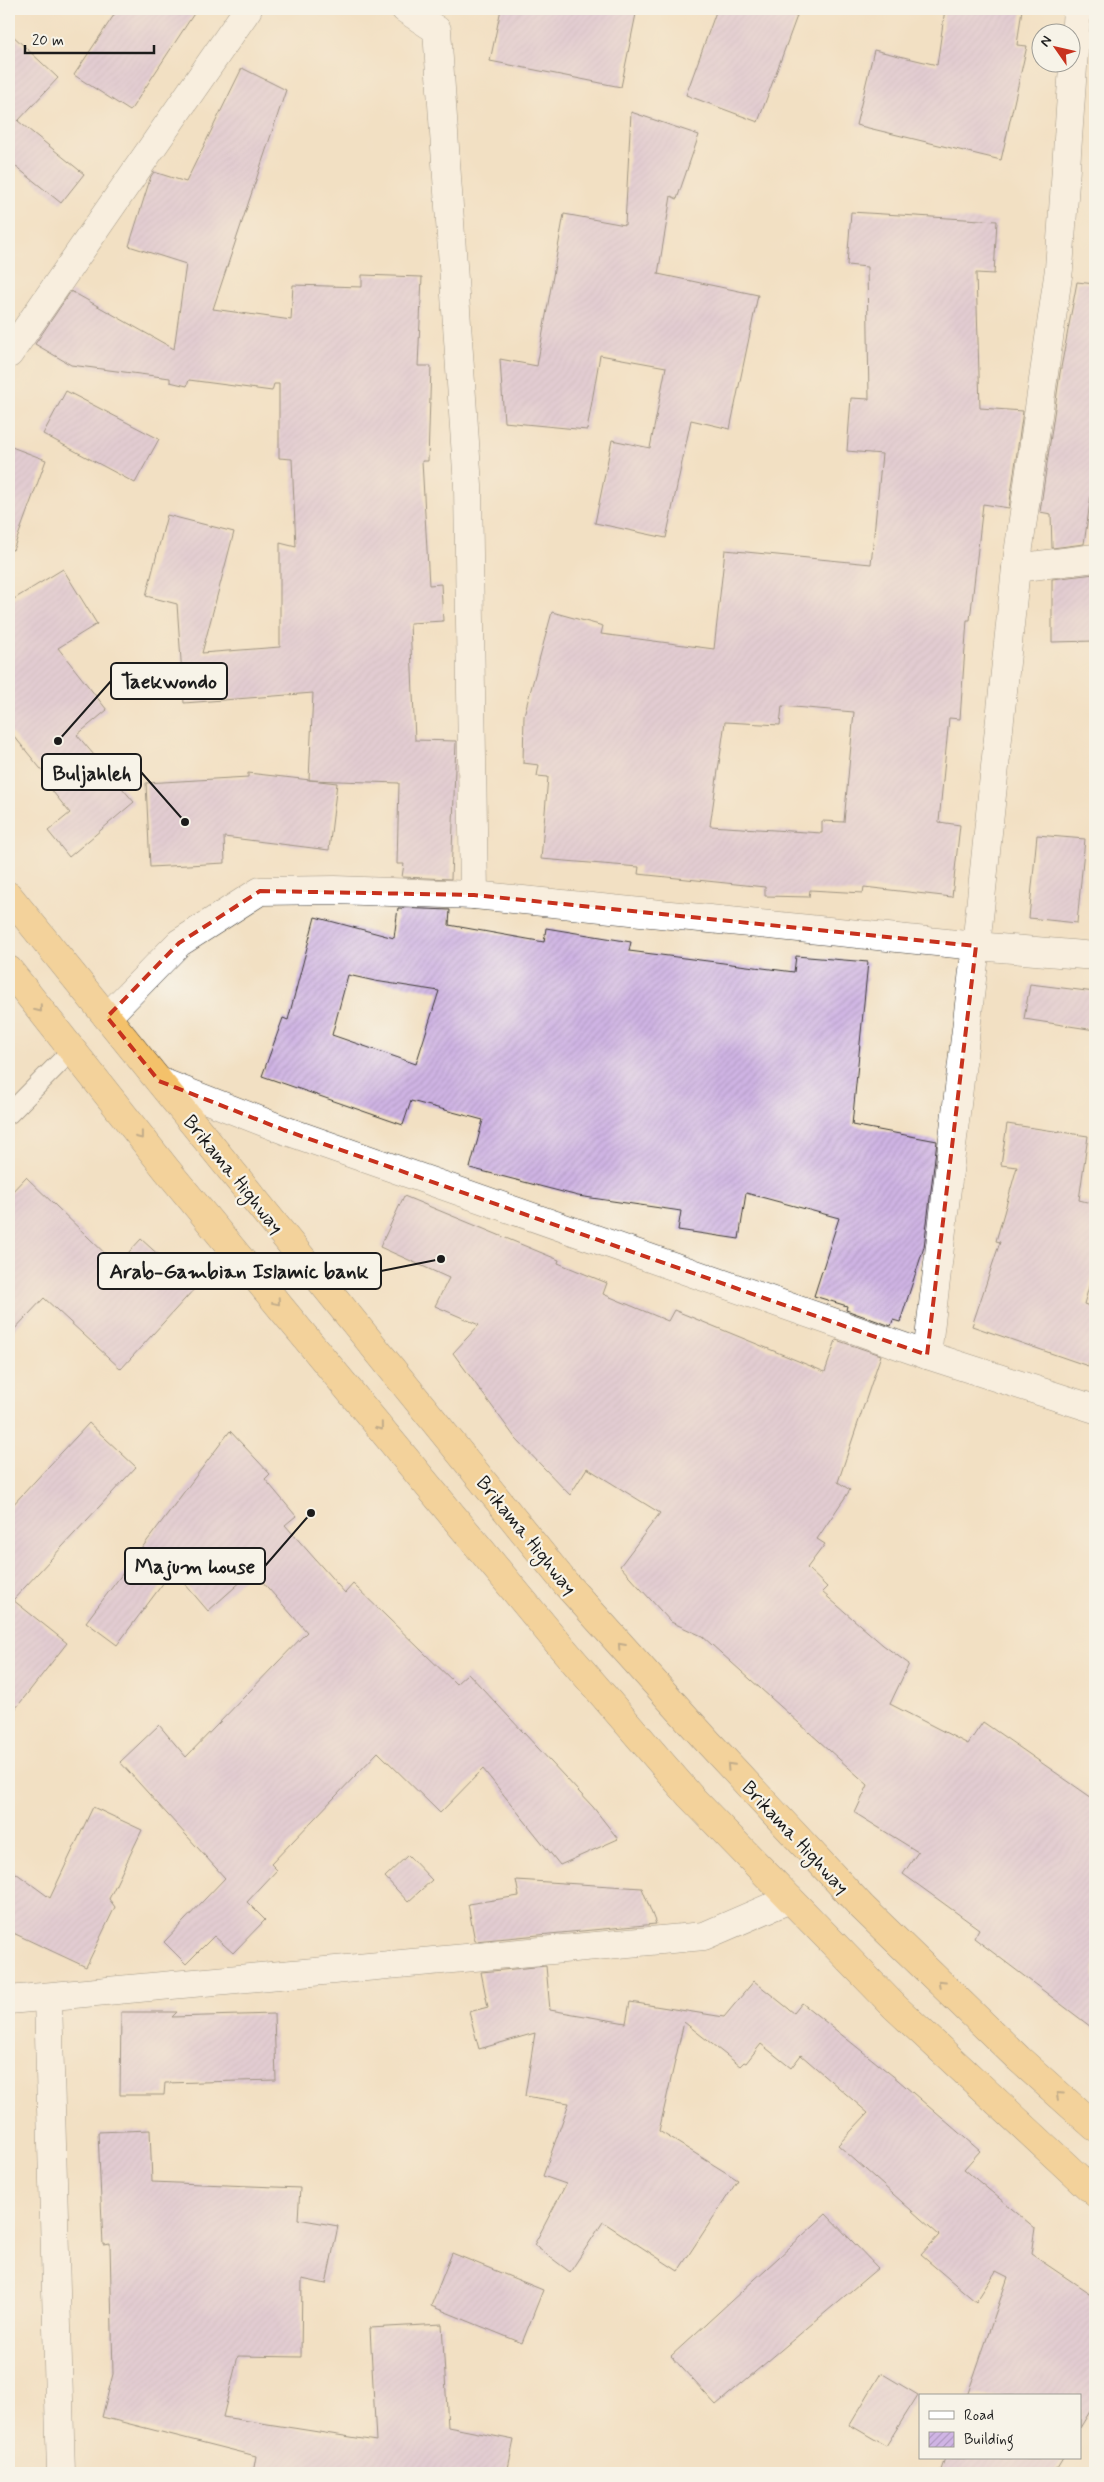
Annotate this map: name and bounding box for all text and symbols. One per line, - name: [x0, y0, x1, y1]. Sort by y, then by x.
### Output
- scale bar: [25, 22, 154, 54]
- north arrow: [1032, 22, 1082, 72]
- text: 20 m: [32, 31, 64, 51]
- text: N: [1036, 32, 1056, 50]
- callout: Taekwondo: [111, 663, 227, 699]
- text: Taekwondo: [121, 668, 217, 696]
- callout: Buljahleh: [42, 754, 141, 790]
- text: Buljahleh: [52, 760, 132, 788]
- one-way arrow: [34, 1003, 43, 1012]
- street label: Brikama Highway: [176, 1110, 289, 1241]
- one-way arrow: [134, 1130, 143, 1140]
- callout: Arab-Gambian Islamic bank: [98, 1253, 381, 1289]
- text: Arab-Gambian Islamic bank: [109, 1258, 369, 1286]
- one-way arrow: [271, 1296, 279, 1305]
- one-way arrow: [375, 1421, 383, 1430]
- street label: Brikama Highway: [469, 1471, 582, 1602]
- callout: Majum house: [125, 1548, 265, 1584]
- text: Majum house: [135, 1553, 255, 1581]
- one-way arrow: [618, 1642, 627, 1651]
- one-way arrow: [727, 1763, 736, 1772]
- street label: Brikama Highway: [734, 1775, 855, 1901]
- one-way arrow: [937, 1980, 946, 1989]
- one-way arrow: [1055, 2091, 1064, 2100]
- legend: [919, 2394, 1082, 2460]
- text: Road: [964, 2406, 994, 2426]
- text: Building: [964, 2430, 1014, 2451]

